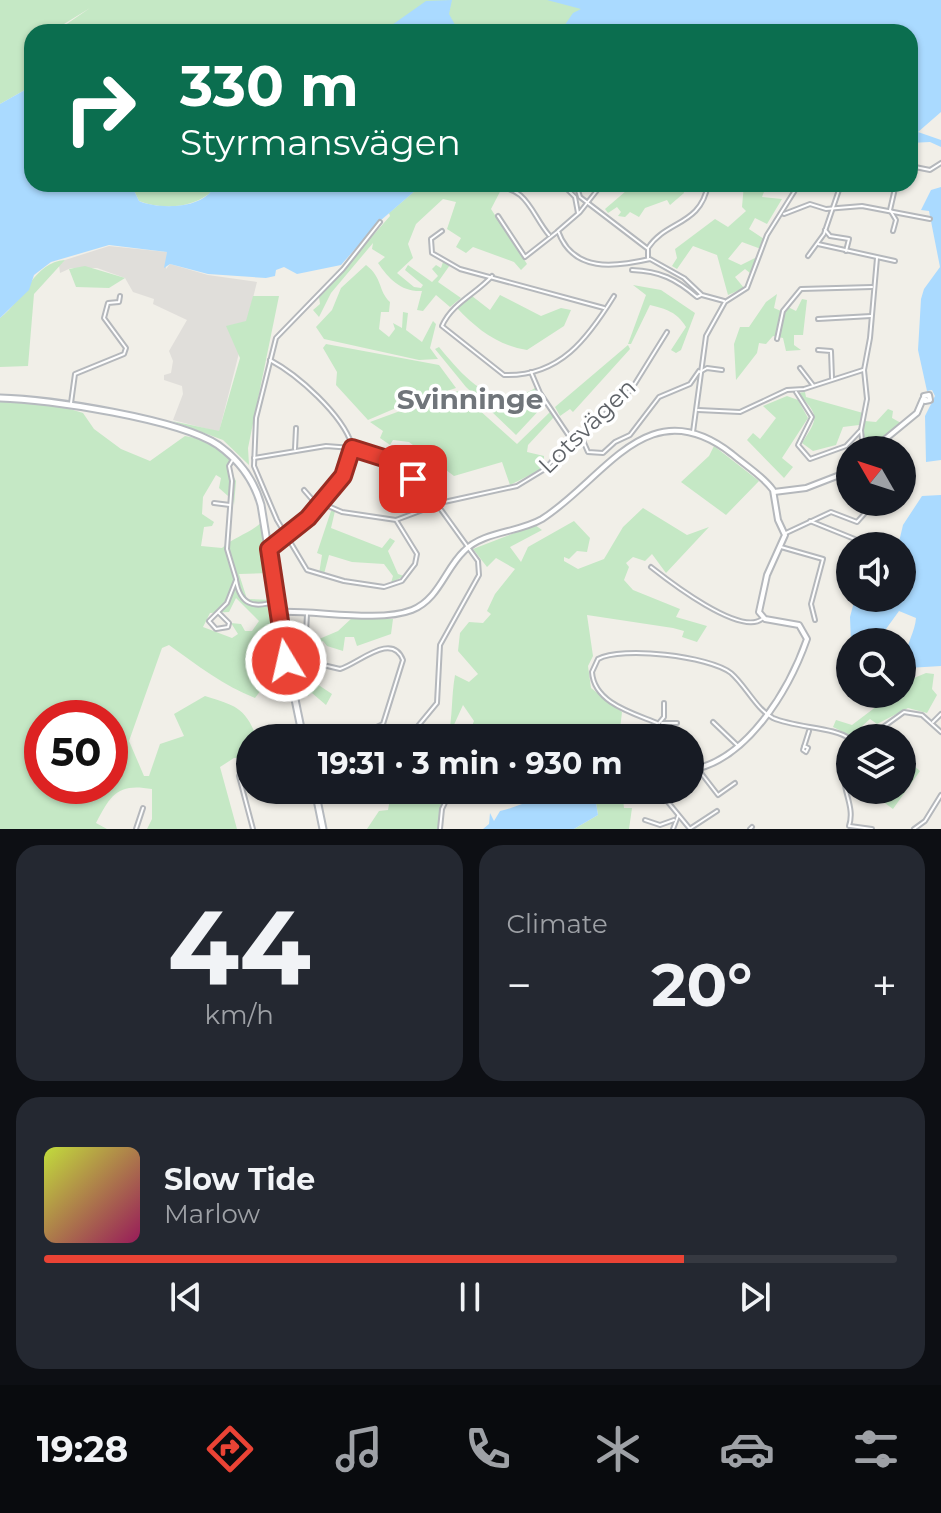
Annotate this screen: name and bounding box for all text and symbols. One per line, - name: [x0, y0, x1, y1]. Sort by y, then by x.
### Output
- text: 330 m: [180, 52, 359, 120]
- icon: right: [48, 56, 152, 160]
- text: Styrmansvägen: [180, 120, 461, 164]
- street label: Lotsvägen: [532, 372, 642, 480]
- district label: Svinninge: [397, 382, 543, 416]
- north arrow: [836, 436, 916, 516]
- map controls: [836, 436, 916, 804]
- pin: [379, 445, 447, 513]
- icon: arrive: [391, 457, 435, 501]
- button: sound: [836, 532, 916, 612]
- position arrow: [244, 619, 328, 703]
- button: search: [836, 628, 916, 708]
- speed limit sign: 50: [24, 700, 128, 804]
- button: layers: [836, 724, 916, 804]
- text: 19:31 · 3 min · 930 m: [318, 745, 622, 782]
- text: 44: [168, 883, 311, 1010]
- text: Climate: [507, 908, 608, 940]
- text: 20°: [651, 948, 752, 1021]
- text: −: [507, 958, 532, 1012]
- text: +: [872, 958, 897, 1012]
- text: km/h: [205, 999, 274, 1031]
- text: Slow Tide: [164, 1161, 315, 1198]
- text: Marlow: [164, 1198, 260, 1230]
- icon: previous: [164, 1275, 208, 1319]
- icon: pause: [448, 1275, 492, 1319]
- icon: next: [733, 1275, 777, 1319]
- icon: directions: [202, 1421, 258, 1477]
- icon: music: [331, 1421, 387, 1477]
- icon: phone: [460, 1421, 516, 1477]
- icon: climate: [590, 1421, 646, 1477]
- icon: car: [719, 1421, 775, 1477]
- icon: filters: [848, 1421, 904, 1477]
- text: 19:28: [37, 1427, 128, 1471]

